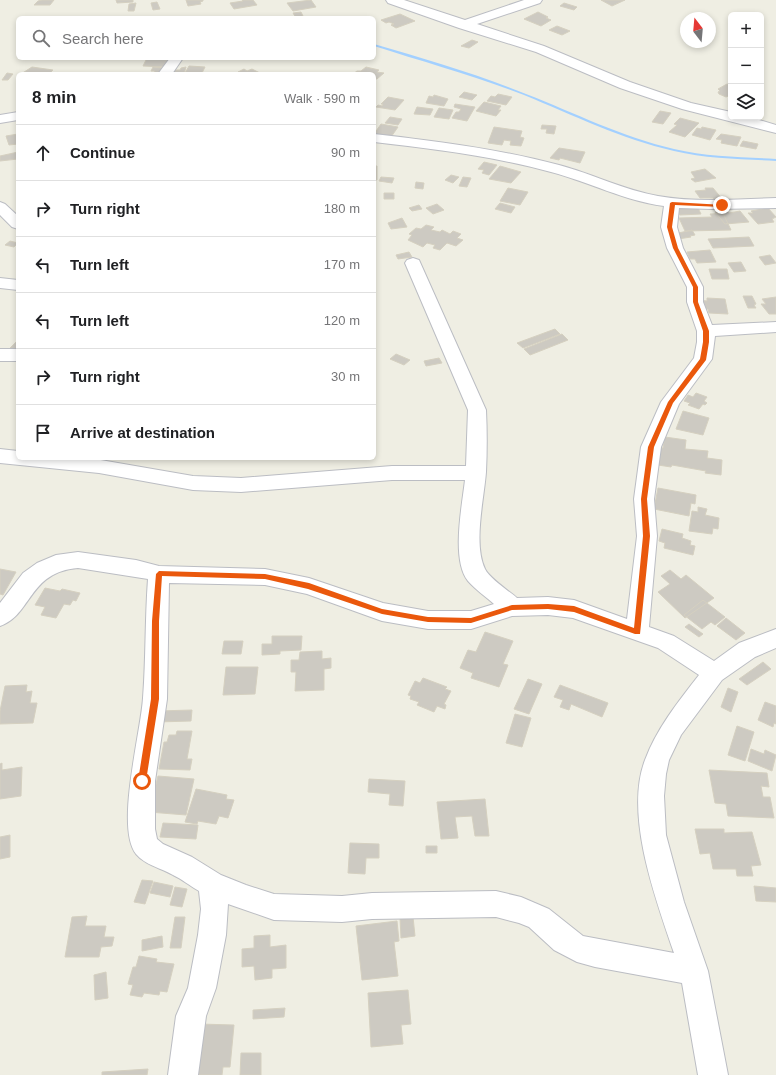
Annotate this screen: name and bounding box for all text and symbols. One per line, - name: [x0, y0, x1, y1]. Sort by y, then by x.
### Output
- north arrow: [680, 12, 716, 48]
- map controls: [728, 12, 764, 120]
- button: +: [728, 12, 764, 48]
- search box: [16, 16, 376, 60]
- icon: search: [30, 27, 52, 49]
- text: Search here: [62, 30, 144, 47]
- button: −: [728, 48, 764, 84]
- button: layers: [728, 84, 764, 120]
- text: 8 min: [32, 88, 76, 107]
- text: Walk · 590 m: [284, 91, 360, 106]
- icon: ahead: [32, 142, 54, 164]
- text: Continue: [70, 144, 135, 161]
- text: 90 m: [331, 145, 360, 160]
- route end: [713, 196, 731, 214]
- icon: right: [32, 198, 54, 220]
- text: Turn right: [70, 200, 140, 217]
- text: 180 m: [324, 201, 360, 216]
- icon: left: [32, 254, 54, 276]
- text: Turn left: [70, 256, 129, 273]
- text: 170 m: [324, 257, 360, 272]
- icon: left: [32, 310, 54, 332]
- text: Turn left: [70, 312, 129, 329]
- text: 120 m: [324, 313, 360, 328]
- icon: right: [32, 366, 54, 388]
- text: Turn right: [70, 368, 140, 385]
- text: 30 m: [331, 369, 360, 384]
- icon: arrive: [32, 422, 54, 444]
- text: Arrive at destination: [70, 424, 215, 441]
- route start: [133, 772, 151, 790]

